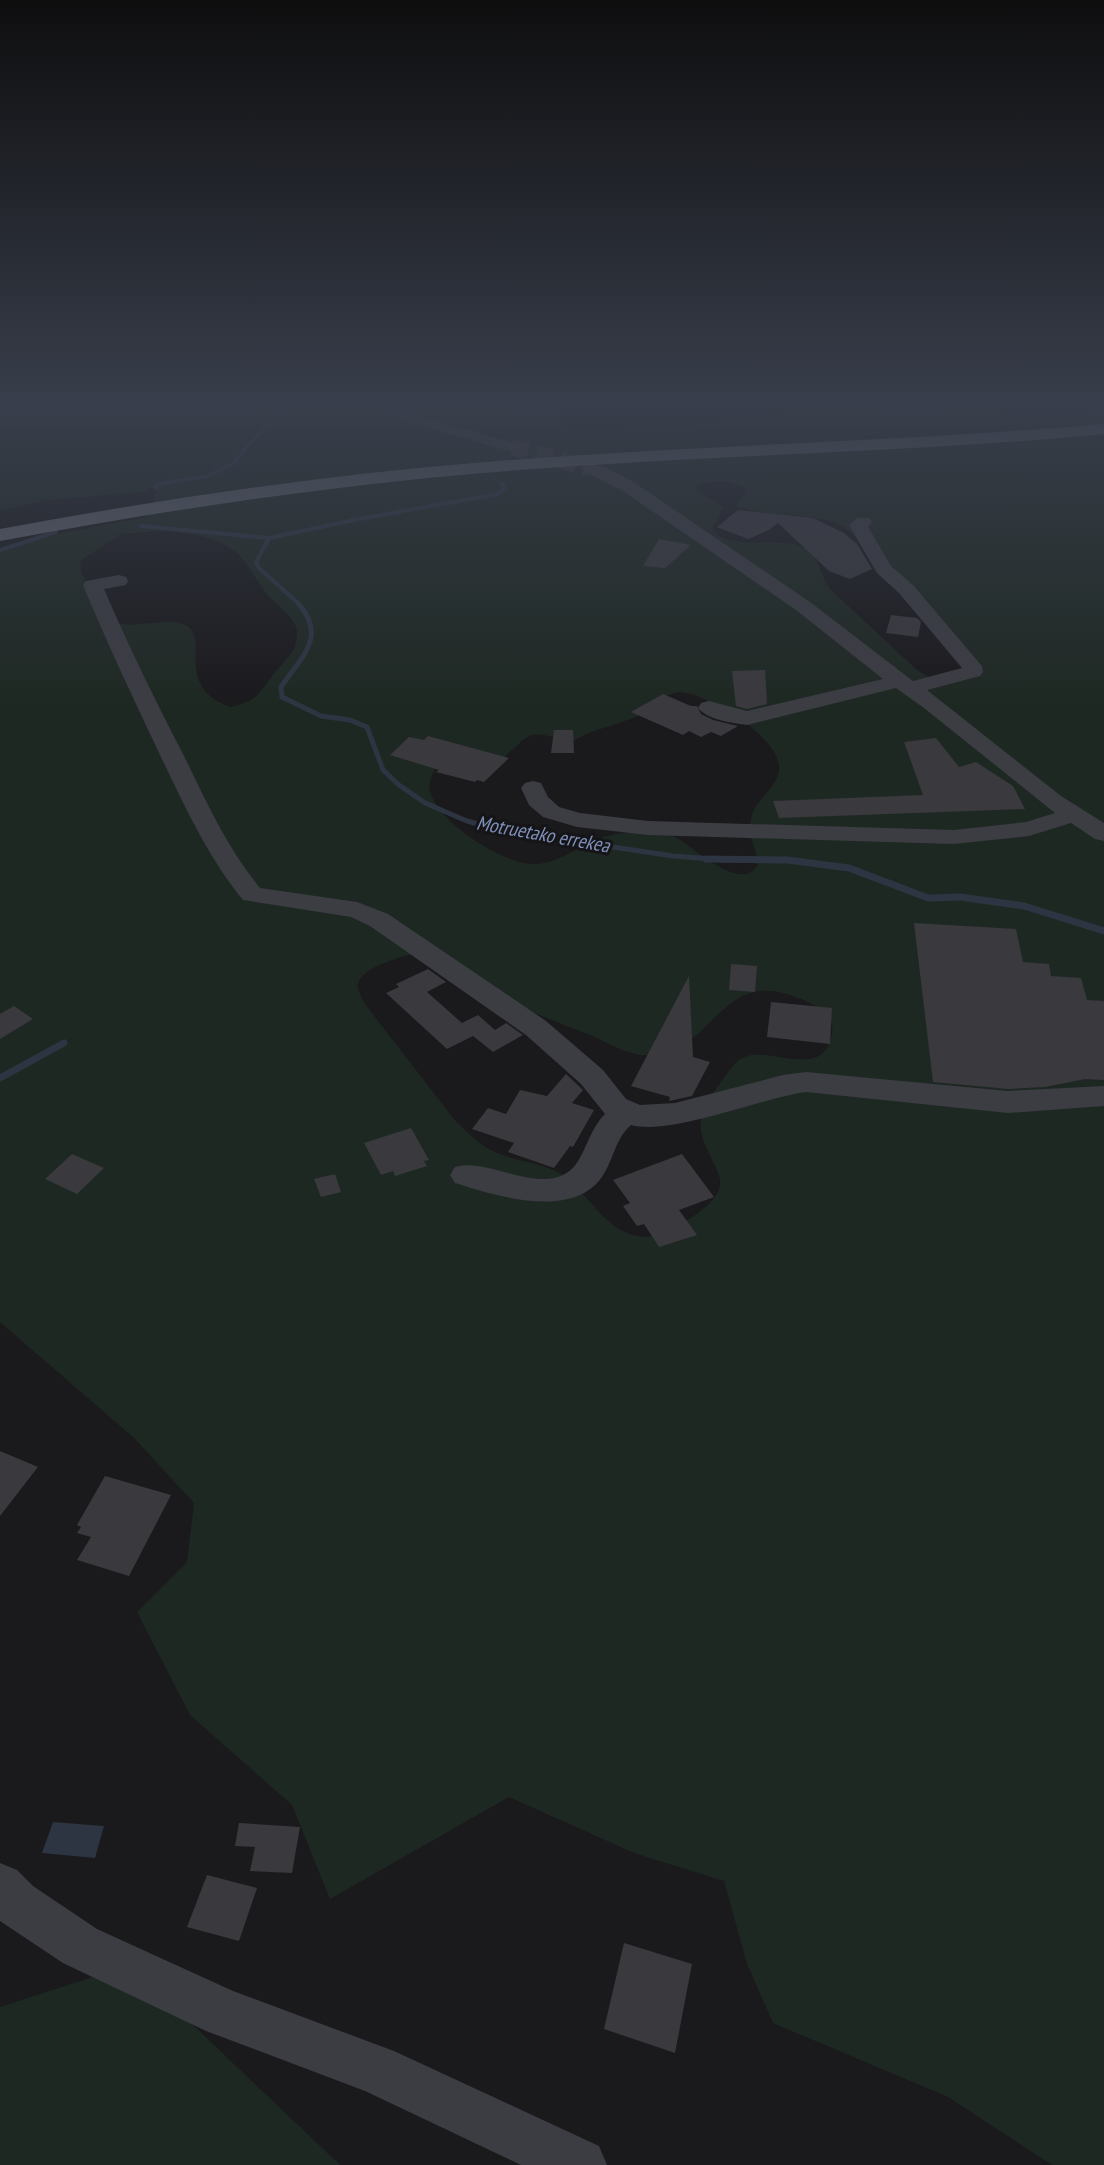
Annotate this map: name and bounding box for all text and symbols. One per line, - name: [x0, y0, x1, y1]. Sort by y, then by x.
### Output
- water label: Motruetako errekea: [474, 810, 612, 859]

